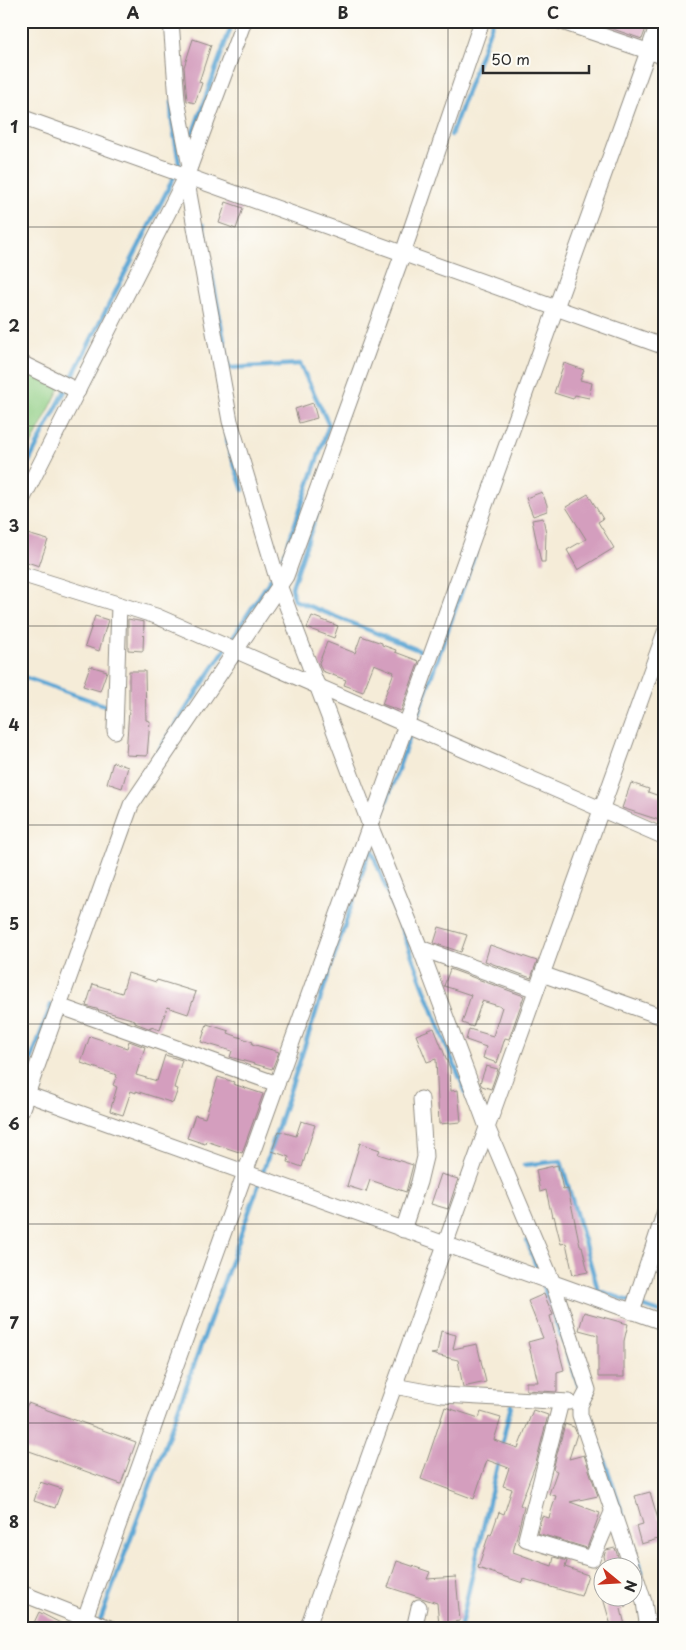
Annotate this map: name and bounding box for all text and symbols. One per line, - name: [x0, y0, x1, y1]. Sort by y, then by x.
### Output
- text: A: [127, 0, 140, 24]
- text: B: [338, 0, 349, 24]
- text: C: [547, 0, 559, 24]
- scale bar: [483, 42, 590, 74]
- text: 50 m: [491, 47, 530, 70]
- text: 1: [10, 114, 18, 138]
- text: 2: [8, 313, 20, 337]
- text: 3: [9, 513, 19, 537]
- text: 4: [9, 712, 20, 736]
- text: 5: [9, 911, 19, 935]
- text: 6: [8, 1111, 20, 1135]
- text: 7: [9, 1310, 19, 1334]
- text: 8: [9, 1509, 19, 1533]
- north arrow: [594, 1558, 644, 1608]
- text: N: [619, 1578, 643, 1595]

